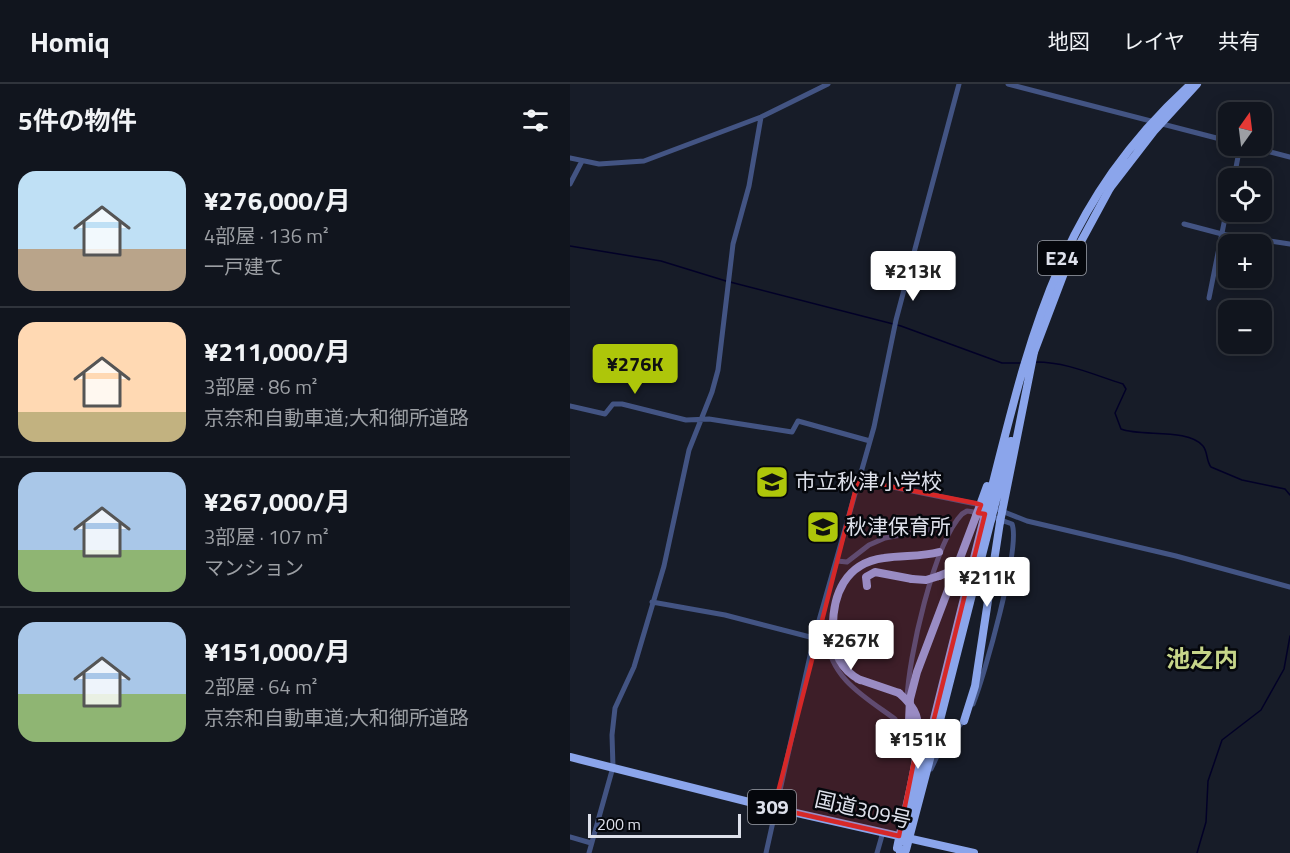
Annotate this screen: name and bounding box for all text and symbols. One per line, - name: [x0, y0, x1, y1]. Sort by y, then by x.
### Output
- text: Homiq: [30, 20, 110, 63]
- text: 地図: [1048, 25, 1090, 57]
- text: レイヤ: [1123, 25, 1185, 57]
- text: 共有: [1218, 25, 1260, 57]
- text: 5件の物件: [18, 101, 137, 140]
- north arrow: [1218, 102, 1272, 156]
- map controls: [1218, 102, 1272, 354]
- icon: filters: [519, 104, 552, 137]
- button: locate: [1218, 168, 1272, 222]
- text: ¥276,000/月: [204, 181, 351, 220]
- icon: home: [66, 195, 138, 267]
- text: 4部屋 · 136 m²: [204, 220, 329, 251]
- button: +: [1218, 234, 1272, 288]
- road number: E24: [1038, 241, 1086, 275]
- text: 一戸建て: [204, 251, 284, 282]
- pin: ¥213K: [871, 251, 955, 302]
- text: ¥213K: [885, 255, 941, 286]
- button: −: [1218, 300, 1272, 354]
- text: ¥211,000/月: [204, 332, 351, 371]
- pin: ¥276K: [593, 344, 677, 395]
- icon: home: [66, 346, 138, 418]
- text: ¥276K: [607, 348, 663, 379]
- text: 3部屋 · 86 m²: [204, 371, 317, 402]
- text: 京奈和自動車道;大和御所道路: [204, 402, 469, 433]
- school or university icon: 市立秋津小学校: [754, 464, 790, 500]
- place label: 市立秋津小学校: [795, 465, 942, 497]
- text: ¥267,000/月: [204, 482, 351, 521]
- icon: home: [66, 496, 138, 568]
- school or university icon: 秋津保育所: [805, 509, 841, 545]
- place label: 秋津保育所: [846, 510, 951, 542]
- text: 3部屋 · 107 m²: [204, 521, 329, 552]
- text: マンション: [204, 552, 304, 583]
- pin: ¥211K: [945, 557, 1029, 608]
- text: ¥211K: [959, 561, 1015, 592]
- pin: ¥267K: [809, 620, 893, 671]
- text: ¥267K: [823, 624, 879, 655]
- text: ¥151,000/月: [204, 632, 351, 671]
- district label: 池之内: [1166, 640, 1238, 676]
- icon: home: [66, 646, 138, 718]
- text: 2部屋 · 64 m²: [204, 671, 317, 702]
- text: 京奈和自動車道;大和御所道路: [204, 702, 469, 733]
- pin: ¥151K: [876, 719, 960, 770]
- text: ¥151K: [890, 723, 946, 754]
- street label: 国道309号: [812, 782, 915, 836]
- road number: 309: [748, 790, 796, 824]
- scale bar: [588, 811, 741, 838]
- text: 200 m: [597, 812, 641, 836]

